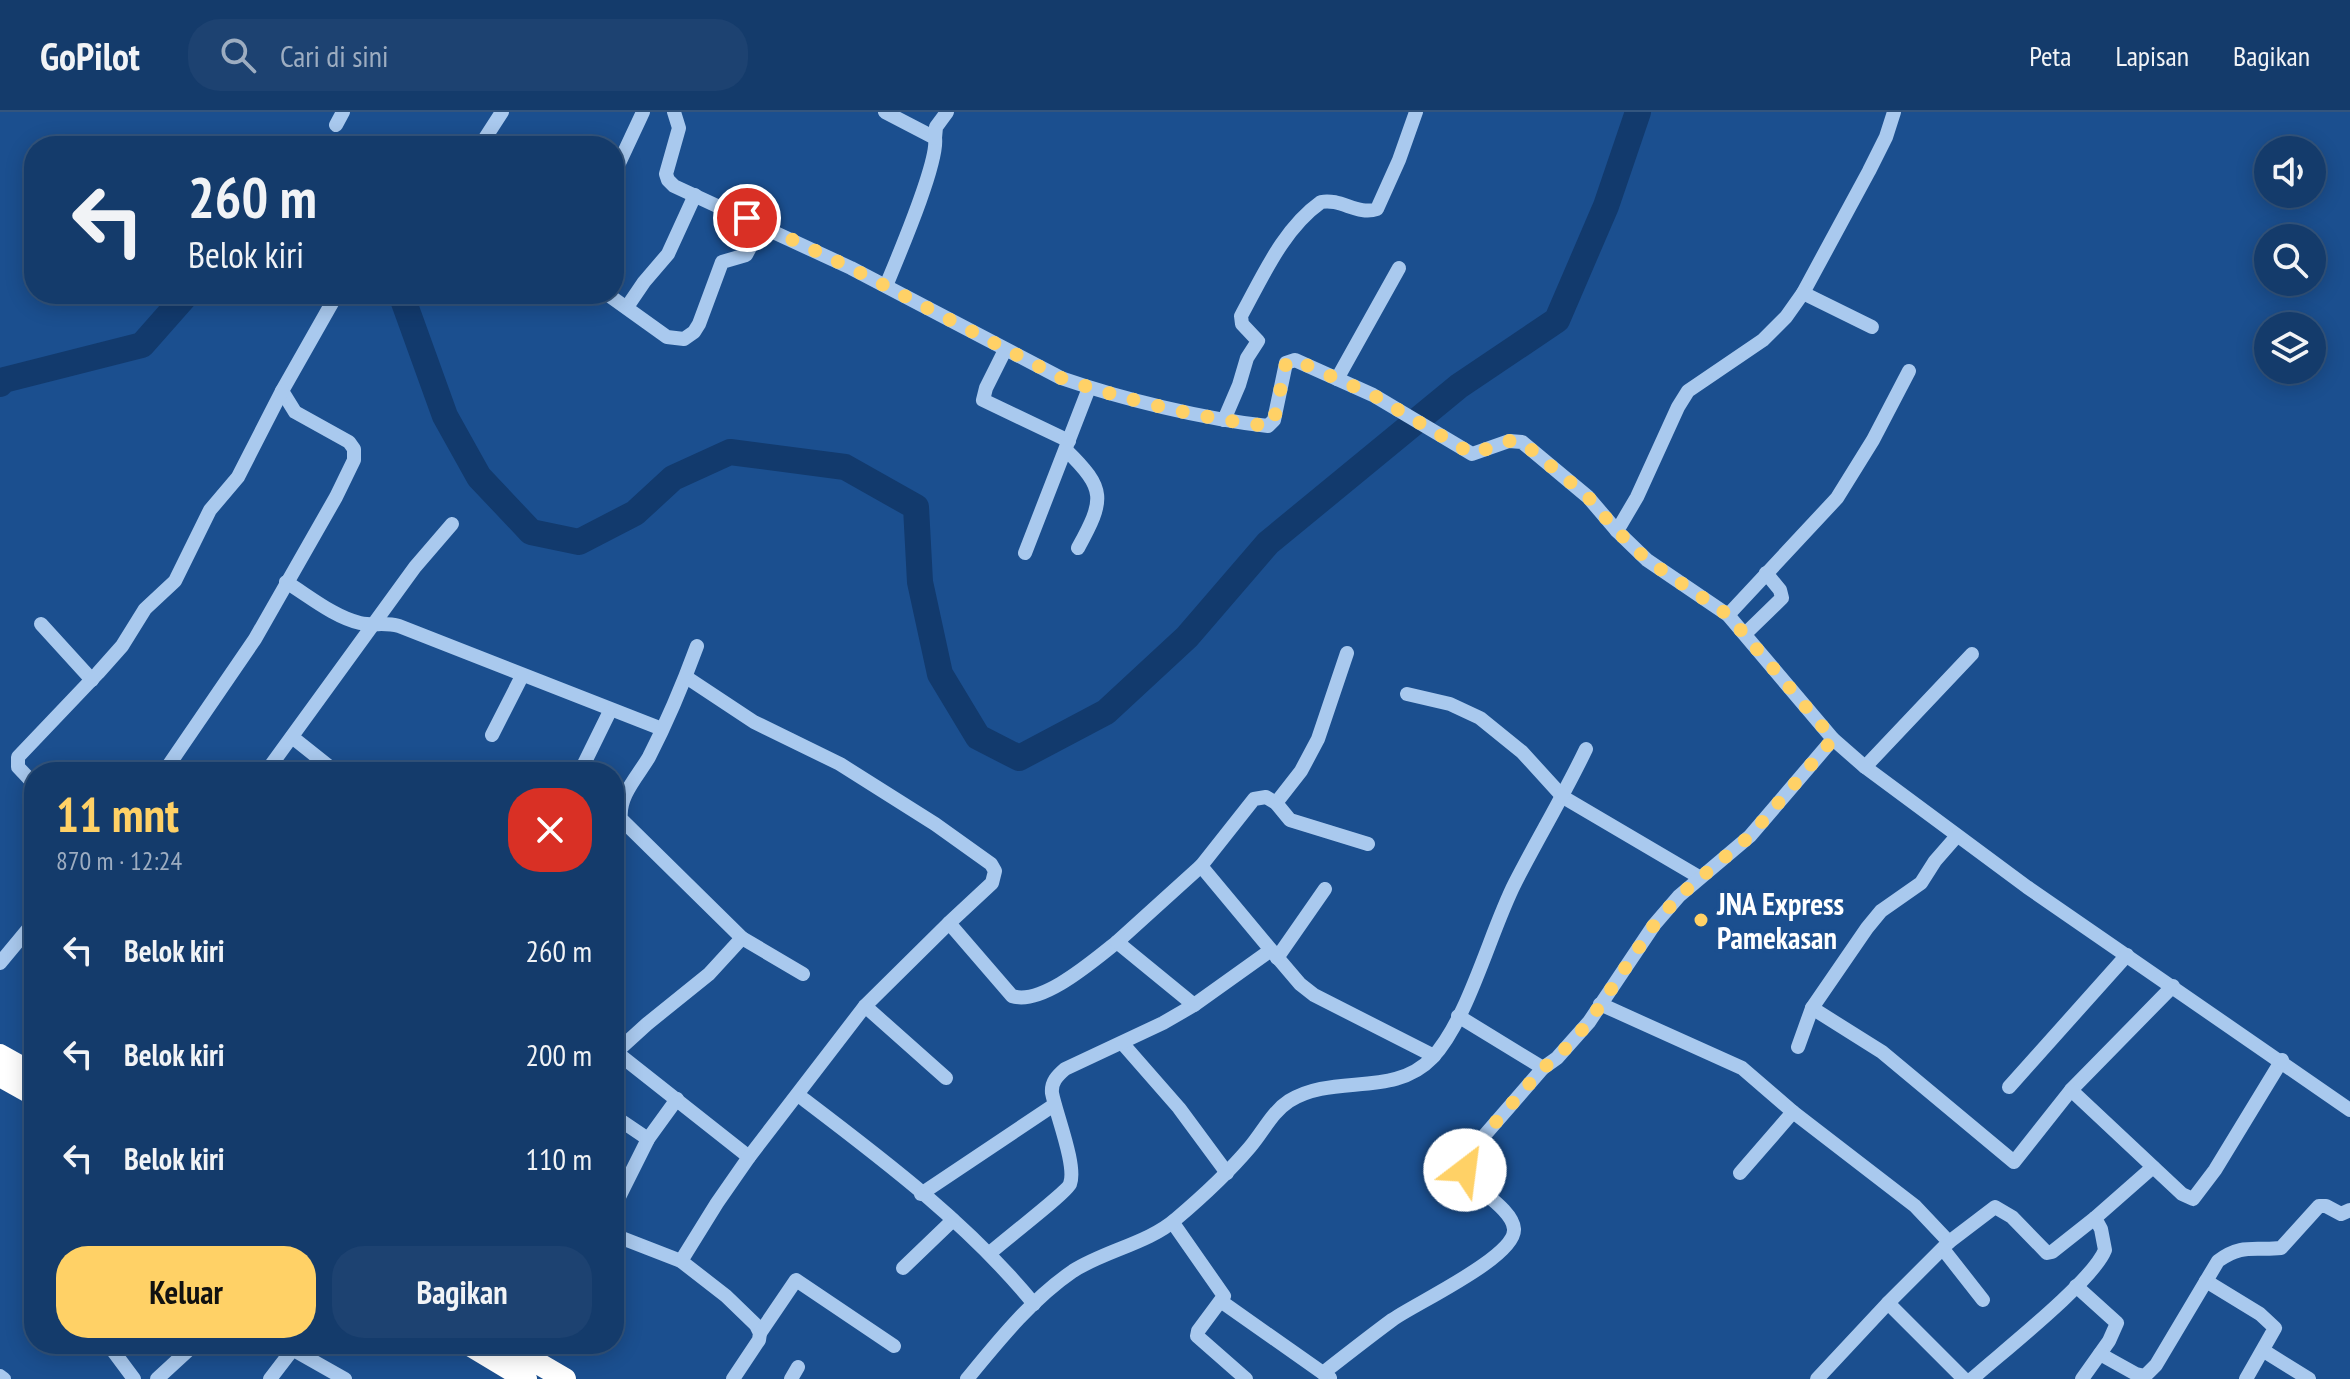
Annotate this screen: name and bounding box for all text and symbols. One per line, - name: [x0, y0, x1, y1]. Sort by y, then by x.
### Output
- search box: [188, 19, 748, 91]
- text: GoPilot: [40, 31, 140, 80]
- icon: search: [216, 33, 260, 77]
- text: Cari di sini: [280, 36, 389, 75]
- text: Peta: [2029, 37, 2071, 74]
- text: Lapisan: [2115, 37, 2189, 74]
- text: Bagikan: [2233, 37, 2310, 74]
- map controls: [2254, 136, 2326, 384]
- button: sound: [2254, 136, 2326, 208]
- text: 260 m: [188, 161, 317, 233]
- icon: left: [56, 168, 160, 272]
- pin: [713, 184, 781, 252]
- icon: arrive: [725, 196, 769, 240]
- button: search: [2254, 224, 2326, 296]
- text: Belok kiri: [188, 231, 304, 278]
- button: layers: [2254, 312, 2326, 384]
- text: 11 mnt: [56, 783, 179, 845]
- button: close: [508, 788, 592, 872]
- text: 870 m · 12:24: [56, 844, 182, 877]
- place label: JNA Express Pamekasan: [1716, 884, 1844, 957]
- marker: JNA Express Pamekasan: [1692, 911, 1710, 929]
- icon: left: [56, 928, 100, 972]
- text: Belok kiri: [124, 931, 225, 970]
- text: 260 m: [526, 931, 592, 970]
- icon: left: [56, 1032, 100, 1076]
- text: Belok kiri: [124, 1035, 225, 1074]
- text: 200 m: [526, 1035, 592, 1074]
- position arrow: [1423, 1128, 1507, 1212]
- icon: left: [56, 1136, 100, 1180]
- text: Belok kiri: [124, 1139, 225, 1178]
- text: 110 m: [526, 1139, 592, 1178]
- button: Keluar: [56, 1246, 316, 1338]
- button: Bagikan: [332, 1246, 592, 1338]

